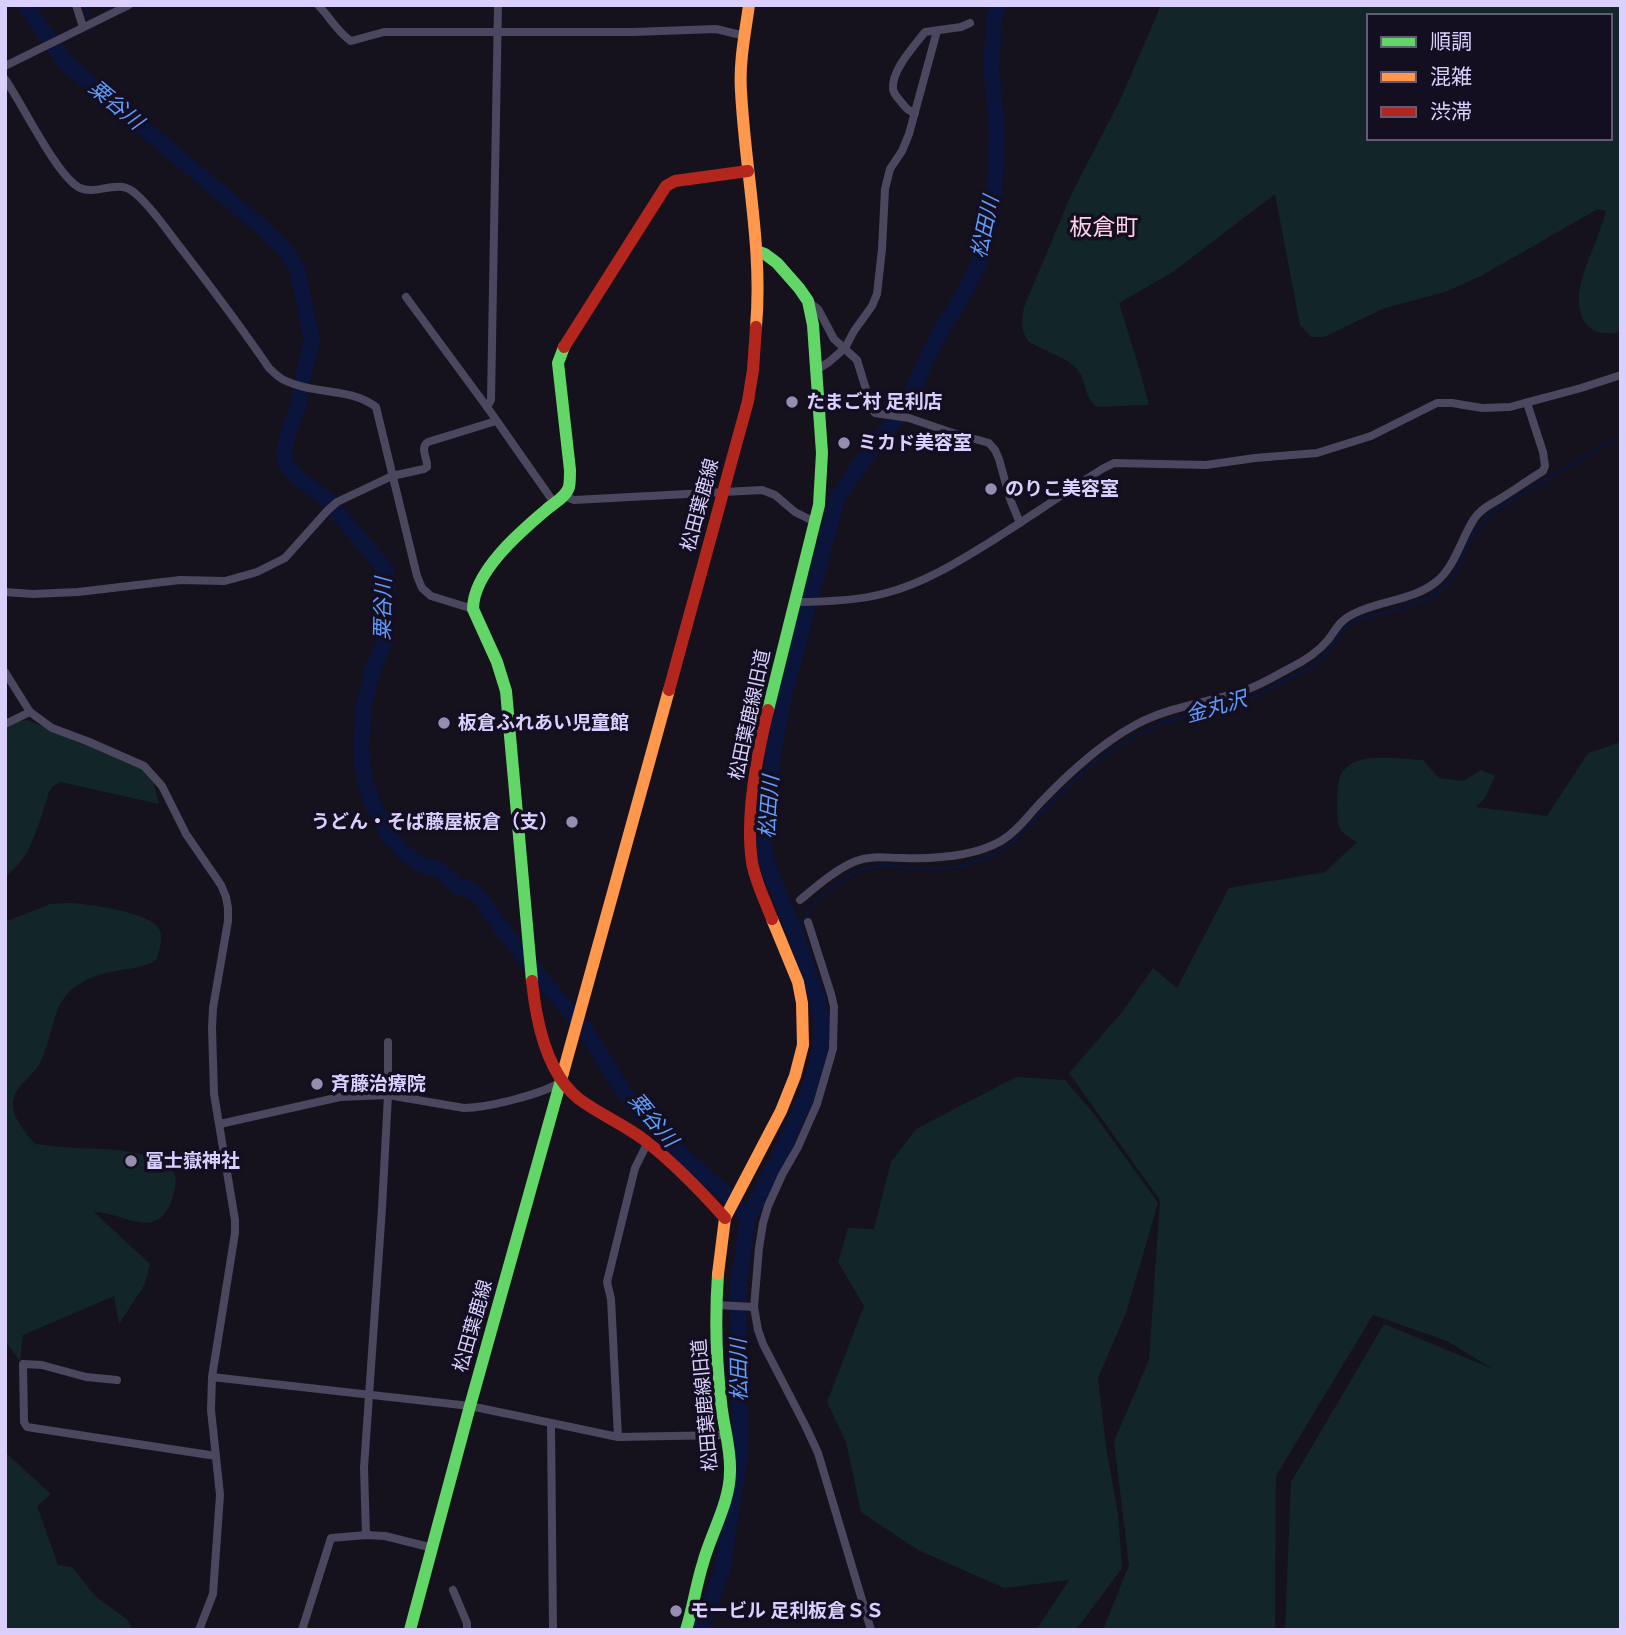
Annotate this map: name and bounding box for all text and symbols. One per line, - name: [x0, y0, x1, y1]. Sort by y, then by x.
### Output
- legend: [1367, 14, 1612, 140]
- text: 順調: [1430, 29, 1472, 55]
- text: 混雑: [1430, 64, 1472, 90]
- water label: 粟谷川: [84, 75, 150, 136]
- text: 渋滞: [1430, 99, 1472, 125]
- water label: 松田川: [966, 192, 1005, 261]
- district label: 板倉町: [1070, 213, 1139, 242]
- place label: たまご村 足利店: [806, 390, 943, 414]
- marker: たまご村 足利店: [784, 394, 800, 410]
- place label: ミカド美容室: [858, 431, 972, 455]
- marker: ミカド美容室: [836, 435, 852, 451]
- street label: 松田葉鹿線: [676, 456, 724, 554]
- place label: のりこ美容室: [1005, 477, 1119, 501]
- marker: のりこ美容室: [983, 481, 999, 497]
- water label: 粟谷川: [369, 575, 397, 641]
- street label: 松田葉鹿線旧道: [724, 647, 776, 783]
- water label: 金丸沢: [1182, 685, 1253, 728]
- place label: 板倉ふれあい児童館: [458, 711, 629, 735]
- marker: 板倉ふれあい児童館: [436, 715, 452, 731]
- water label: 松田川: [754, 773, 784, 839]
- place label: うどん・そば藤屋板倉（支）: [311, 810, 558, 834]
- marker: うどん・そば藤屋板倉（支）: [564, 814, 580, 830]
- place label: 斉藤治療院: [331, 1072, 426, 1096]
- marker: 斉藤治療院: [309, 1076, 325, 1092]
- water label: 粟谷川: [623, 1088, 684, 1154]
- place label: 冨士嶽神社: [145, 1149, 240, 1173]
- marker: 冨士嶽神社: [123, 1153, 139, 1169]
- street label: 松田葉鹿線: [448, 1277, 498, 1375]
- water label: 松田川: [725, 1336, 753, 1402]
- street label: 松田葉鹿線旧道: [687, 1338, 723, 1472]
- place label: モービル 足利板倉ＳＳ: [690, 1599, 884, 1623]
- marker: モービル 足利板倉ＳＳ: [668, 1603, 684, 1619]

